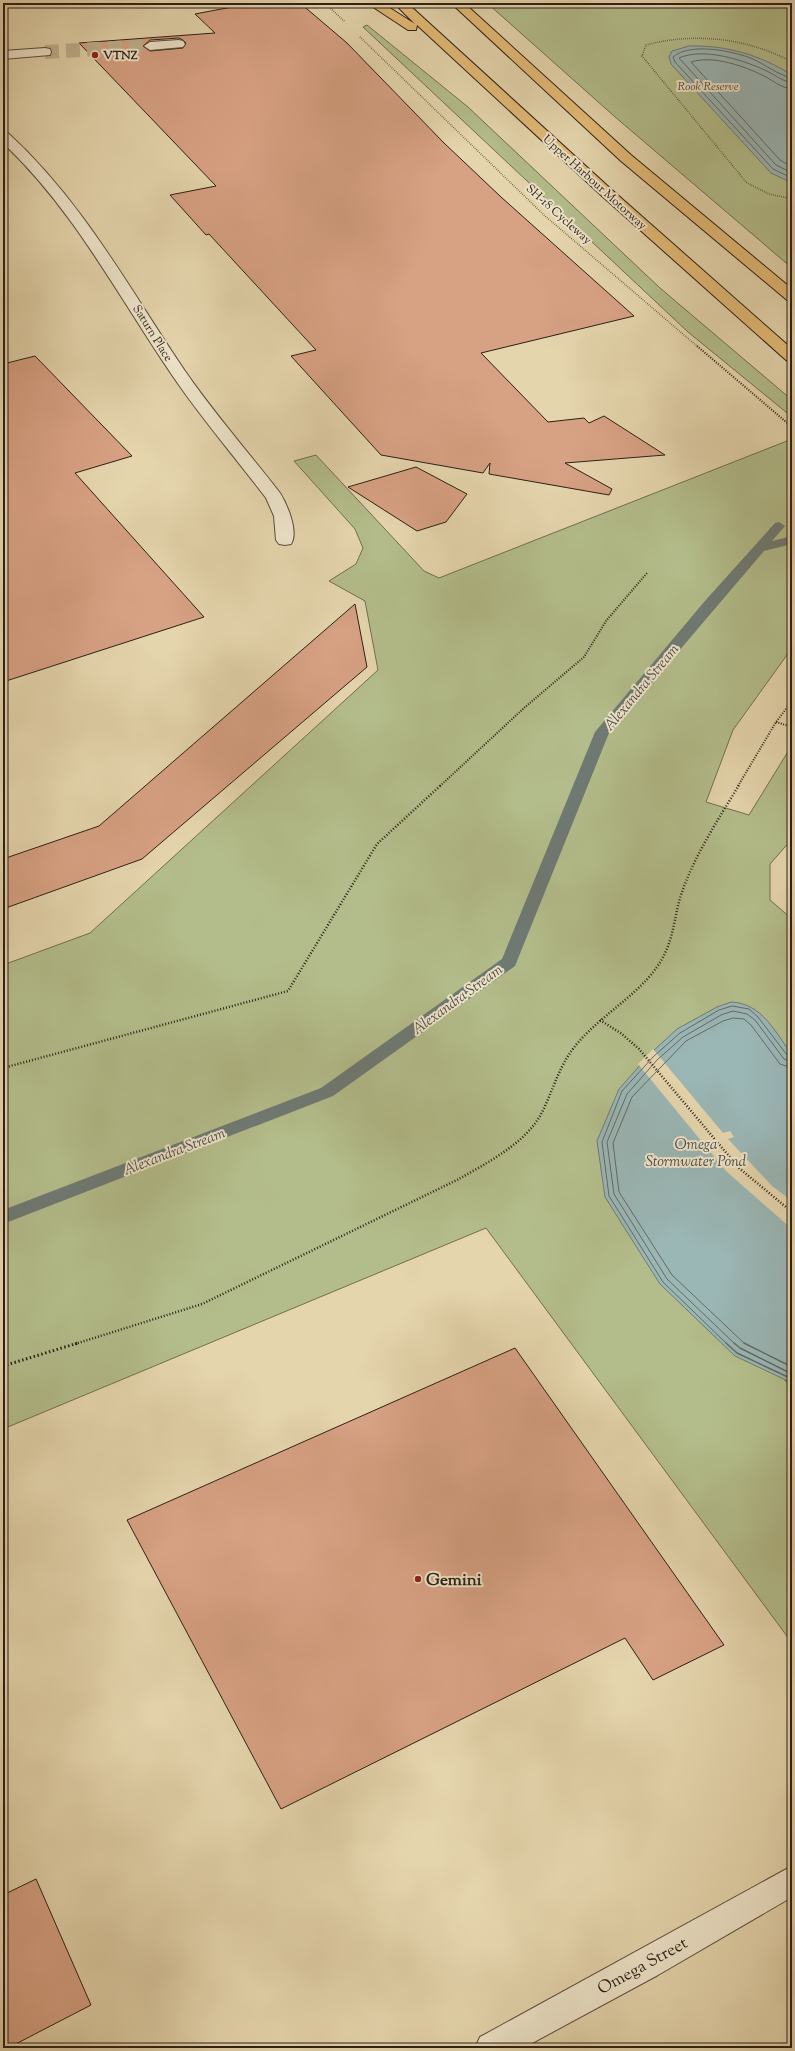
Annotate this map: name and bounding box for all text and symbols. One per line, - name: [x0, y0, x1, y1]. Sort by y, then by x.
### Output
- place label: VTNZ: [102, 47, 138, 65]
- marker: VTNZ: [90, 50, 100, 60]
- park label: Rook Reserve: [677, 78, 739, 96]
- street label: Upper Harbour Motorway: [538, 131, 650, 235]
- street label: SH-18 Cycleway: [522, 180, 595, 249]
- street label: Saturn Place: [128, 302, 177, 366]
- water label: Alexandra Stream: [599, 640, 685, 736]
- water label: Alexandra Stream: [408, 960, 508, 1040]
- water label: Alexandra Stream: [120, 1123, 229, 1182]
- water label: Omega Stormwater Pond: [646, 1135, 747, 1173]
- place label: Gemini: [426, 1569, 482, 1593]
- marker: Gemini: [413, 1574, 423, 1584]
- street label: Omega Street: [593, 1932, 693, 2001]

